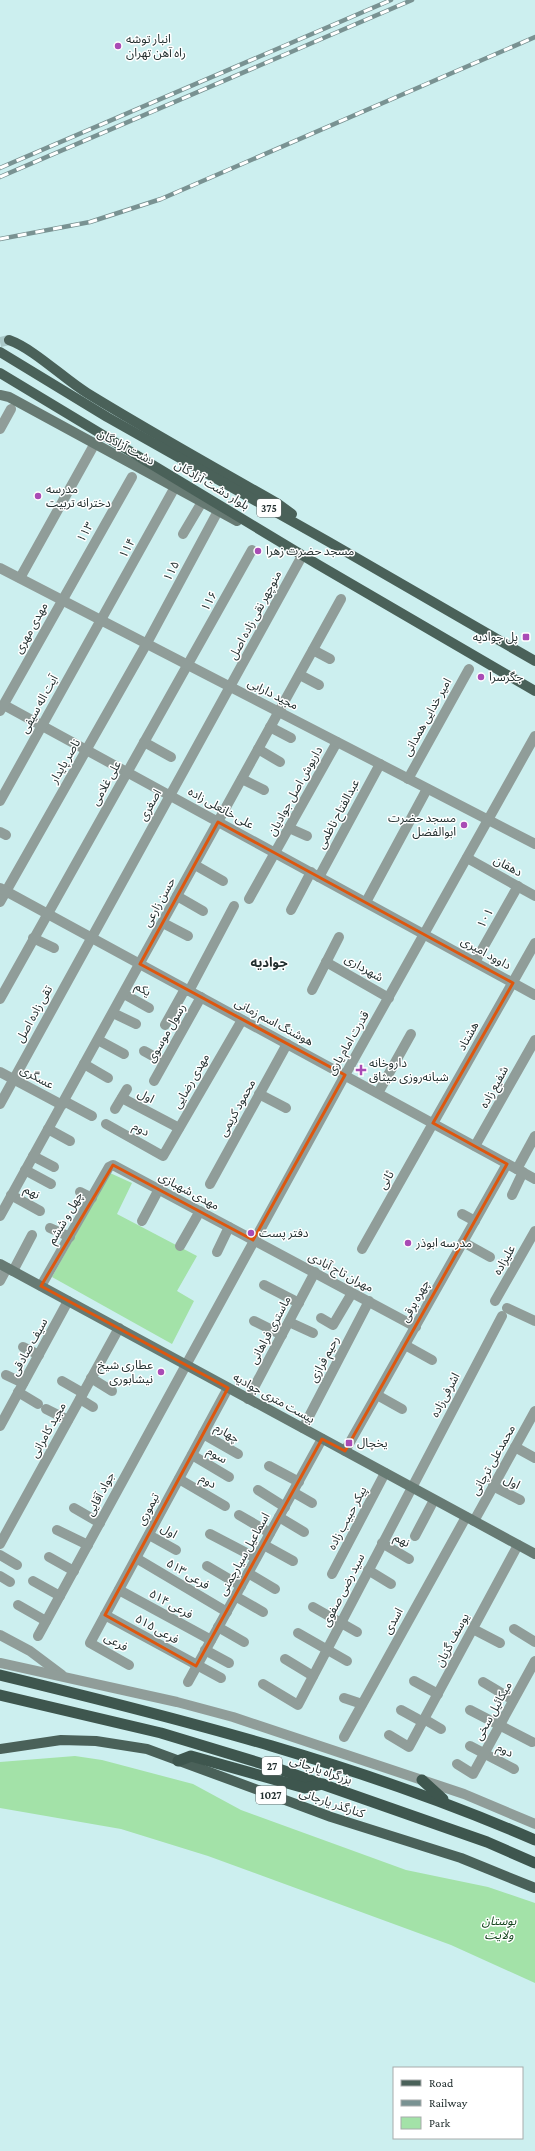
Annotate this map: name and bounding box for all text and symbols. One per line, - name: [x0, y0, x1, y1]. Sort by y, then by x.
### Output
- place label: انبار توشه راه آهن تهران: [126, 32, 186, 60]
- marker: انبار توشه راه آهن تهران: [113, 41, 123, 51]
- street label: دشت آزادگان: [95, 426, 157, 468]
- street label: بلوار دشت آزادگان: [172, 457, 252, 513]
- place label: مدرسه دخترانه تربیت: [46, 482, 111, 510]
- marker: مدرسه دخترانه تربیت: [33, 491, 43, 501]
- road number: 375: [257, 499, 281, 517]
- street label: ۱۱۳: [74, 519, 96, 544]
- street label: ۱۱۴: [116, 536, 138, 560]
- place label: مسجد حضرت زهرا: [266, 544, 354, 558]
- marker: مسجد حضرت زهرا: [253, 546, 263, 556]
- street label: ۱۱۵: [160, 559, 182, 583]
- street label: منوچهر نقی‌ زاده اصل: [226, 568, 285, 662]
- street label: ۱۱۶: [198, 589, 220, 613]
- street label: مهدی مهری: [11, 600, 51, 656]
- place label: پل جوادیه: [473, 630, 518, 645]
- marker: پل جوادیه: [521, 632, 531, 642]
- place label: جگرسرا: [489, 670, 523, 684]
- street label: آیت اله سیفی: [17, 672, 61, 736]
- marker: جگرسرا: [476, 672, 486, 682]
- street label: مجید دارابی: [245, 675, 301, 713]
- street label: امیر خدایی همدانی: [400, 676, 454, 758]
- street label: ناصر پایدار: [46, 736, 84, 787]
- street label: داریوش اصل جوادیان: [265, 744, 326, 838]
- street label: علی غلامی: [88, 758, 124, 808]
- street label: عبدالفتاح ناظمی: [314, 777, 364, 852]
- street label: علی خانعلی زاده: [186, 784, 256, 832]
- street label: اصغری: [136, 787, 164, 823]
- place label: مسجد حضرت ابوالفضل: [388, 811, 456, 839]
- marker: مسجد حضرت ابوالفضل: [459, 820, 469, 830]
- street label: دهقان: [491, 853, 525, 880]
- street label: حسن زارعی: [140, 875, 178, 929]
- street label: ۱۰۱: [474, 906, 496, 930]
- street label: داوود امیری: [459, 934, 514, 973]
- street label: شهرداری: [342, 951, 386, 985]
- district label: جوادیه: [250, 955, 288, 970]
- street label: یکم: [131, 979, 154, 1001]
- street label: تقی زاده اصل: [13, 983, 56, 1045]
- street label: هوشنگ اسم زمانی: [231, 995, 316, 1050]
- street label: رسول موسوی: [143, 1001, 189, 1065]
- street label: قدرت امام یاری: [324, 1008, 374, 1079]
- street label: هشتاد: [454, 1019, 482, 1053]
- street label: مهدی رضایی: [170, 1051, 212, 1111]
- place label: داروخانه شبانه‌روزی میثاق: [369, 1056, 449, 1084]
- street label: عسگری: [18, 1062, 56, 1092]
- street label: شفیع زاده: [477, 1063, 513, 1111]
- marker: داروخانه شبانه‌روزی میثاق: [356, 1065, 366, 1075]
- street label: محمود کریمی: [216, 1077, 258, 1139]
- street label: اول: [135, 1086, 157, 1106]
- street label: دوم: [129, 1119, 152, 1141]
- street label: ثانی: [375, 1168, 397, 1192]
- street label: مهدی شهبازی: [156, 1169, 222, 1213]
- street label: نهم: [21, 1182, 42, 1204]
- street label: چهل و ششم: [44, 1189, 87, 1248]
- place label: دفتر پست: [259, 1226, 309, 1241]
- marker: دفتر پست: [246, 1228, 256, 1238]
- place label: مدرسه ابوذر: [415, 1236, 472, 1250]
- marker: مدرسه ابوذر: [403, 1238, 413, 1248]
- street label: علیزاده: [490, 1243, 518, 1277]
- street label: مهران تاج آبادی: [305, 1249, 376, 1297]
- street label: چهره برقی: [398, 1277, 433, 1325]
- street label: ماستری فراهانی: [246, 1294, 294, 1366]
- street label: سیف صادقی: [7, 1316, 51, 1378]
- street label: رحیم فرازی: [306, 1333, 344, 1386]
- place label: عطاری شیخ نیشابوری: [98, 1358, 153, 1386]
- marker: عطاری شیخ نیشابوری: [156, 1367, 166, 1377]
- street label: بیست متری جوادیه: [231, 1370, 317, 1426]
- street label: اشرفی‌زاده: [427, 1370, 463, 1420]
- street label: مجید کامرانی: [27, 1400, 69, 1460]
- street label: چهارم: [211, 1420, 242, 1447]
- street label: محمدعلی ترچانی: [468, 1422, 519, 1498]
- place label: یخچال: [357, 1436, 388, 1451]
- marker: یخچال: [344, 1438, 354, 1448]
- street label: سوم: [203, 1444, 230, 1468]
- street label: جواد آقایی: [83, 1470, 117, 1518]
- street label: دوم: [196, 1471, 219, 1493]
- street label: اول: [501, 1472, 523, 1492]
- street label: پیکر حبیب زاده: [324, 1484, 371, 1553]
- street label: تیموری: [134, 1490, 162, 1527]
- street label: اسماعیل سیارچمنی: [215, 1510, 274, 1598]
- street label: اول: [158, 1521, 180, 1541]
- street label: نهم: [391, 1530, 412, 1552]
- street label: سید رضی صفوی: [319, 1551, 367, 1629]
- street label: فرعی ۵۱۳: [164, 1556, 212, 1592]
- street label: فرعی ۵۱۴: [147, 1586, 195, 1622]
- street label: اسدی: [380, 1605, 406, 1637]
- street label: فرعی ۵۱۵: [133, 1611, 181, 1647]
- street label: یوسف گزیان: [432, 1611, 472, 1669]
- street label: فرعی: [102, 1630, 130, 1654]
- street label: میکائیل سخی: [471, 1679, 515, 1743]
- street label: دوم: [493, 1740, 516, 1762]
- street label: بزرگراه یارجانی: [288, 1753, 354, 1787]
- road number: 27: [262, 1757, 282, 1775]
- street label: کنارگذر یارجانی: [298, 1785, 367, 1821]
- road number: 1027: [256, 1786, 286, 1804]
- park label: بوستان ولایت: [482, 1914, 517, 1942]
- legend: [393, 2067, 523, 2139]
- text: Road: [429, 2076, 454, 2090]
- text: Railway: [429, 2096, 468, 2110]
- text: Park: [429, 2116, 451, 2130]

